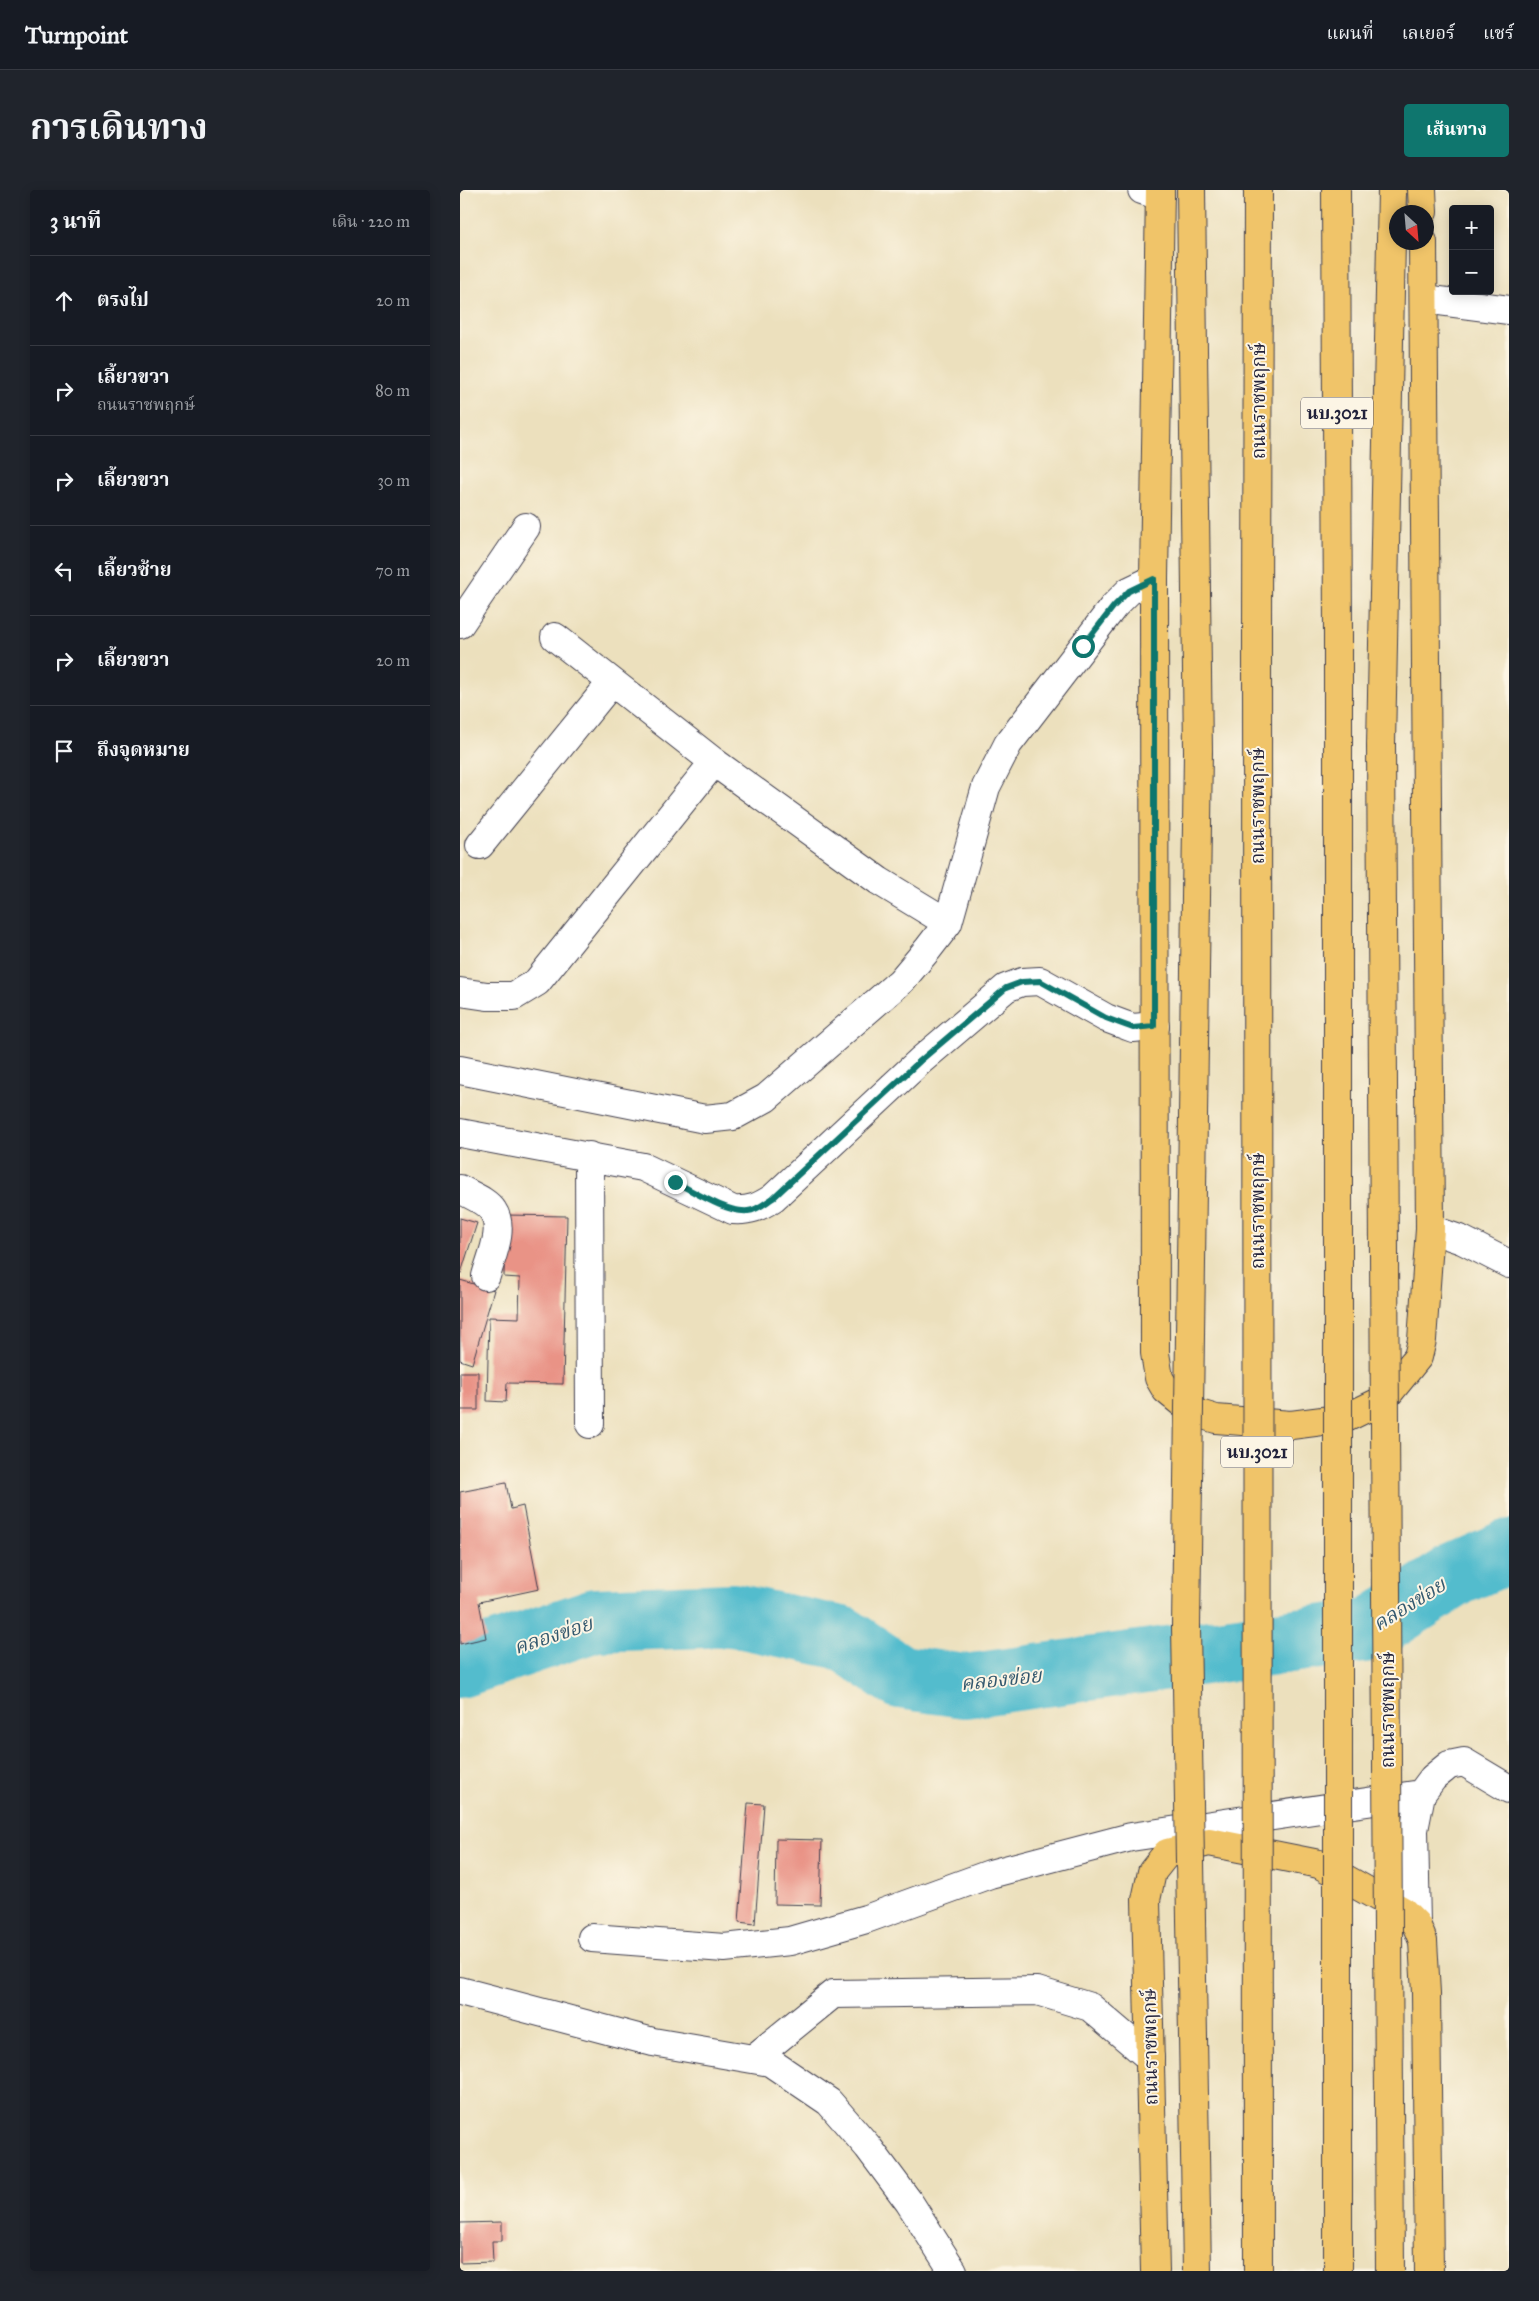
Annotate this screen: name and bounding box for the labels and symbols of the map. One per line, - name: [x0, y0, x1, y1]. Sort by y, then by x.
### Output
- north arrow: [1389, 205, 1434, 250]
- street label: ถนนราชพฤกษ์: [1247, 343, 1270, 459]
- road number: นบ.3021: [1301, 398, 1373, 428]
- route start: [1072, 635, 1095, 658]
- street label: ถนนราชพฤกษ์: [1246, 748, 1269, 864]
- street label: ถนนราชพฤกษ์: [1246, 1153, 1269, 1269]
- route end: [664, 1171, 687, 1194]
- road number: นบ.3021: [1221, 1436, 1293, 1468]
- water label: คลองข่อย: [1368, 1572, 1451, 1636]
- water label: คลองข่อย: [511, 1611, 596, 1659]
- street label: ถนนราชพฤกษ์: [1376, 1652, 1399, 1768]
- water label: คลองข่อย: [959, 1663, 1044, 1695]
- street label: ถนนราชพฤกษ์: [1137, 1989, 1163, 2105]

